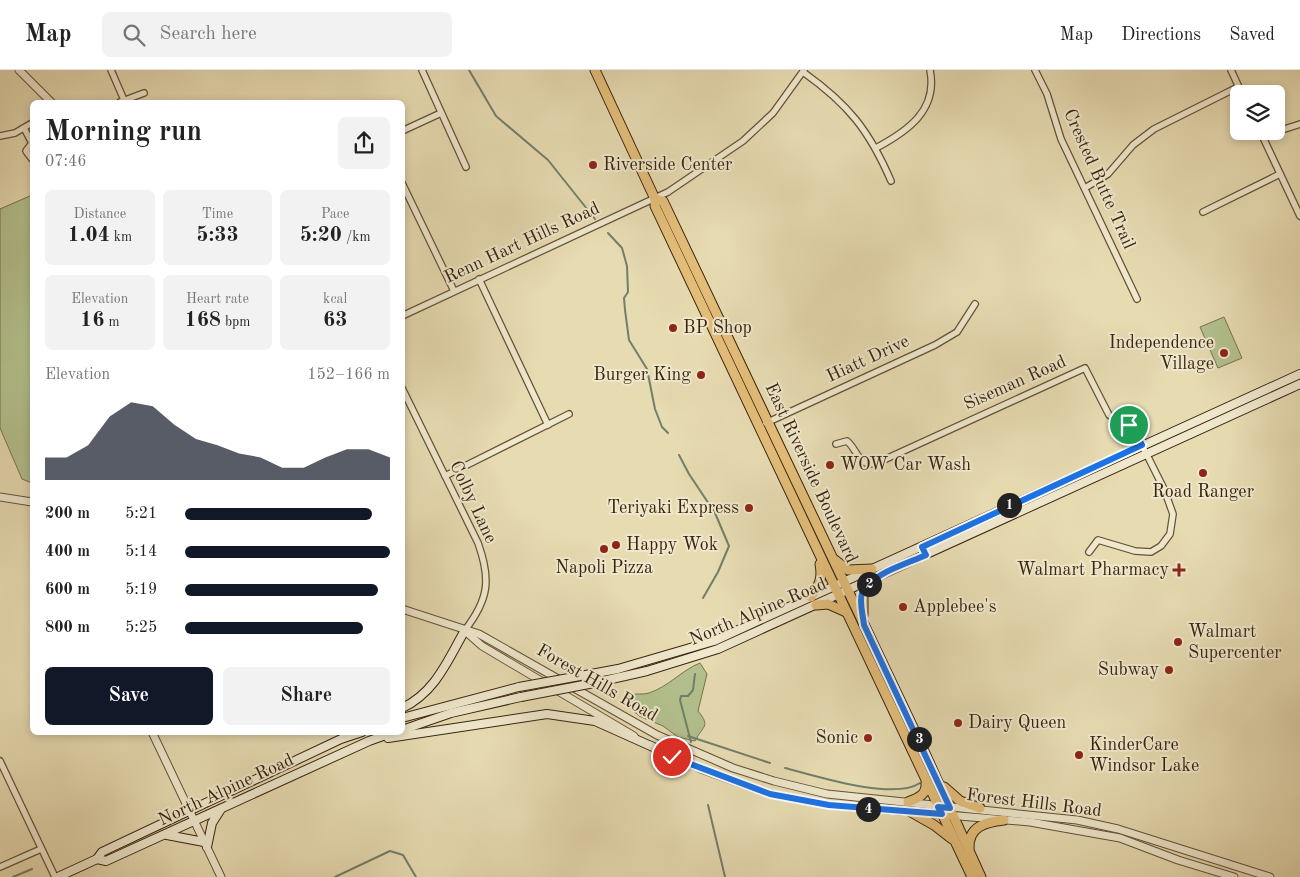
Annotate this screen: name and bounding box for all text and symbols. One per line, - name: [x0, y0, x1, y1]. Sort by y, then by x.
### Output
- search box: [102, 12, 452, 57]
- icon: search: [120, 21, 148, 49]
- text: Map: [25, 23, 72, 47]
- text: Search here: [160, 25, 257, 44]
- text: Map: [1060, 26, 1093, 44]
- text: Directions: [1121, 26, 1201, 44]
- text: Saved: [1229, 26, 1275, 44]
- map controls: [1230, 85, 1285, 140]
- button: layers: [1230, 85, 1285, 140]
- street label: Crested Butte Trail: [1060, 106, 1138, 252]
- button: share: [338, 117, 390, 169]
- text: Morning run: [45, 119, 202, 147]
- text: 07:46: [45, 154, 87, 170]
- place label: Riverside Center: [603, 156, 733, 174]
- marker: Riverside Center: [587, 159, 599, 171]
- street label: Renn Hart Hills Road: [442, 199, 602, 287]
- text: Distance: [73, 207, 126, 221]
- text: Time: [202, 207, 233, 221]
- text: Pace: [321, 207, 349, 221]
- text: 1.04: [67, 225, 110, 246]
- text: 5:33: [196, 225, 239, 246]
- text: 5:20: [300, 225, 342, 246]
- text: km: [110, 230, 132, 244]
- text: /km: [342, 230, 371, 244]
- text: Elevation: [71, 292, 128, 306]
- text: Heart rate: [186, 292, 249, 306]
- text: kcal: [323, 292, 347, 306]
- text: 16: [80, 310, 104, 331]
- text: 168: [184, 310, 221, 331]
- text: 63: [323, 310, 347, 331]
- text: m: [104, 315, 120, 329]
- text: bpm: [221, 315, 251, 329]
- place label: BP Shop: [683, 319, 752, 337]
- marker: BP Shop: [667, 322, 679, 334]
- street label: Hiatt Drive: [824, 332, 912, 386]
- place label: Independence Village: [1109, 334, 1214, 373]
- marker: Independence Village: [1218, 347, 1230, 359]
- street label: Siseman Road: [961, 352, 1069, 414]
- place label: Burger King: [593, 366, 691, 384]
- text: Elevation: [45, 367, 110, 383]
- text: 152–166 m: [307, 367, 390, 383]
- marker: Burger King: [695, 369, 707, 381]
- street label: East Riverside Boulevard: [761, 380, 861, 566]
- pin: [1108, 404, 1150, 446]
- icon: arrive: [1115, 411, 1143, 439]
- place label: WOW Car Wash: [840, 456, 971, 474]
- street label: Colby Lane: [446, 458, 500, 546]
- marker: WOW Car Wash: [824, 459, 836, 471]
- marker: Road Ranger: [1197, 467, 1209, 479]
- place label: Road Ranger: [1152, 483, 1255, 501]
- pin: 1: [996, 492, 1022, 518]
- text: 1: [1005, 498, 1014, 512]
- place label: Teriyaki Express: [607, 499, 739, 517]
- marker: Teriyaki Express: [743, 502, 755, 514]
- text: 200 m: [45, 506, 90, 522]
- text: 5:21: [125, 506, 157, 522]
- place label: Happy Wok: [626, 536, 718, 554]
- marker: Happy Wok: [610, 539, 622, 551]
- marker: Napoli Pizza: [598, 543, 610, 555]
- text: 400 m: [45, 544, 90, 560]
- text: 5:14: [125, 544, 157, 560]
- place label: Napoli Pizza: [555, 559, 653, 577]
- place label: Walmart Pharmacy: [1017, 561, 1169, 579]
- marker: Walmart Pharmacy: [1173, 564, 1185, 576]
- pin: 2: [856, 572, 882, 596]
- street label: North Alpine Road: [687, 575, 829, 649]
- text: 2: [865, 577, 874, 591]
- text: 600 m: [45, 582, 90, 598]
- text: 5:19: [125, 582, 157, 598]
- place label: Applebee's: [913, 598, 997, 616]
- marker: Applebee's: [897, 601, 909, 613]
- text: 800 m: [45, 620, 90, 636]
- text: 5:25: [125, 620, 157, 636]
- place label: Walmart Supercenter: [1188, 623, 1282, 662]
- marker: Walmart Supercenter: [1172, 636, 1184, 648]
- street label: Forest Hills Road: [533, 641, 661, 725]
- place label: Subway: [1098, 661, 1159, 679]
- marker: Subway: [1163, 664, 1175, 676]
- button: Save: [45, 667, 213, 725]
- button: Share: [223, 667, 390, 725]
- place label: Dairy Queen: [968, 714, 1067, 732]
- marker: Dairy Queen: [952, 717, 964, 729]
- pin: 3: [906, 726, 932, 752]
- place label: Sonic: [815, 729, 858, 747]
- marker: Sonic: [862, 732, 874, 744]
- text: 3: [915, 732, 924, 746]
- pin: [651, 736, 693, 778]
- place label: KinderCare Windsor Lake: [1089, 736, 1199, 775]
- icon: check: [658, 743, 686, 771]
- marker: KinderCare Windsor Lake: [1073, 749, 1085, 761]
- street label: North Alpine Road: [155, 751, 297, 829]
- street label: Forest Hills Road: [965, 786, 1103, 820]
- pin: 4: [856, 796, 880, 822]
- text: 4: [864, 802, 873, 816]

